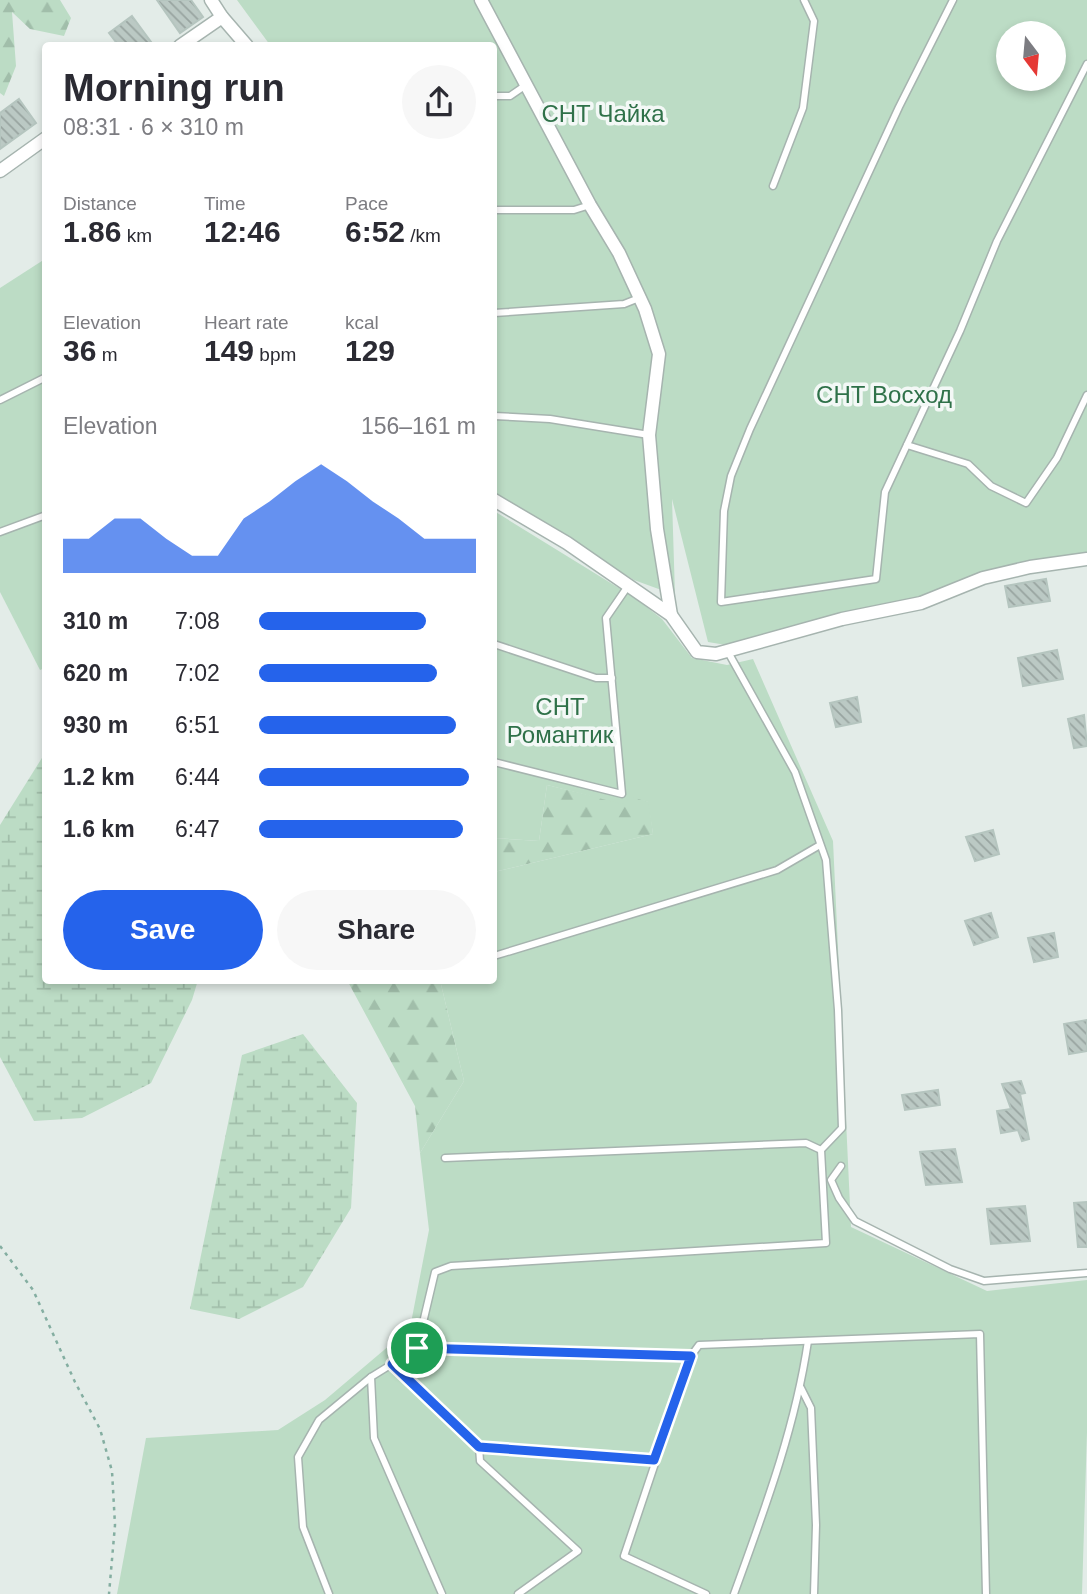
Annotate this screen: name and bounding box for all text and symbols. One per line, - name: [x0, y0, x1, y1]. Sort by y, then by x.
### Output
- north arrow: [996, 21, 1066, 91]
- map controls: [996, 21, 1066, 91]
- button: share: [402, 65, 476, 139]
- text: Morning run: [63, 67, 285, 109]
- park label: СНТ Чайка: [541, 100, 665, 127]
- text: 08:31 · 6 × 310 m: [63, 114, 244, 140]
- text: Distance: [63, 193, 137, 214]
- text: Time: [204, 193, 246, 214]
- text: Pace: [345, 193, 388, 214]
- text: 1.86: [63, 215, 121, 248]
- text: 12:46: [204, 215, 281, 248]
- text: 6:52: [345, 215, 405, 248]
- text: km: [121, 225, 152, 246]
- text: /km: [405, 225, 441, 246]
- text: Elevation: [63, 312, 141, 333]
- text: Heart rate: [204, 312, 288, 333]
- text: kcal: [345, 312, 379, 333]
- text: 36: [63, 334, 96, 367]
- text: 149: [204, 334, 254, 367]
- text: 129: [345, 334, 395, 367]
- text: m: [96, 344, 117, 365]
- text: bpm: [254, 344, 296, 365]
- park label: СНТ Восход: [816, 381, 952, 408]
- text: Elevation: [63, 413, 158, 439]
- text: 156–161 m: [361, 413, 476, 439]
- text: 310 m: [63, 608, 128, 634]
- text: 7:08: [175, 608, 220, 634]
- text: 620 m: [63, 660, 128, 686]
- text: 7:02: [175, 660, 220, 686]
- park label: СНТ Романтик: [507, 693, 614, 748]
- text: 930 m: [63, 712, 128, 738]
- text: 6:51: [175, 712, 220, 738]
- text: 1.2 km: [63, 764, 135, 790]
- text: 6:44: [175, 764, 220, 790]
- text: 1.6 km: [63, 816, 135, 842]
- text: 6:47: [175, 816, 220, 842]
- button: Save: [63, 890, 263, 970]
- button: Share: [277, 890, 476, 970]
- pin: [387, 1318, 447, 1378]
- icon: arrive: [398, 1329, 436, 1367]

